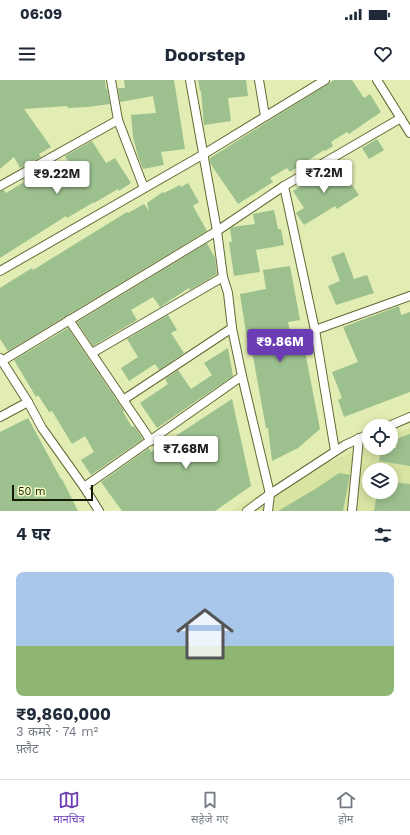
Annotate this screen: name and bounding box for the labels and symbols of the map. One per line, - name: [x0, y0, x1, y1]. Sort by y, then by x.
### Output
- pin: ₹7.2M: [296, 160, 352, 194]
- pin: ₹9.22M: [24, 161, 90, 195]
- pin: ₹9.86M: [247, 329, 313, 363]
- pin: ₹7.68M: [153, 436, 219, 470]
- scale bar: [12, 483, 93, 502]

